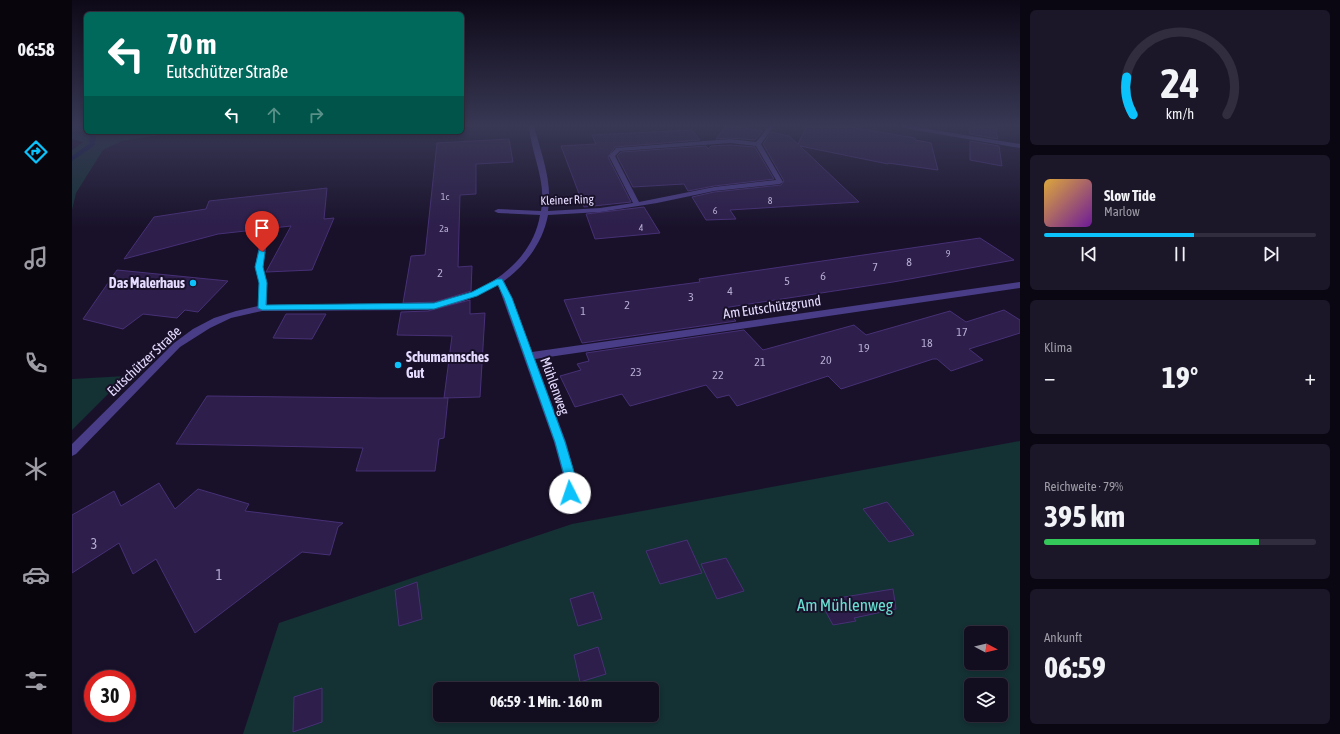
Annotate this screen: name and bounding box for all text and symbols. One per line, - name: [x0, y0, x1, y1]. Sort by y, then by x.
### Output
- icon: left: [100, 28, 152, 80]
- text: 70 m: [166, 28, 216, 60]
- text: 06:58: [17, 39, 55, 60]
- text: 24: [1160, 59, 1200, 107]
- text: Eutschützer Straße: [166, 61, 288, 82]
- icon: left: [221, 104, 243, 126]
- icon: ahead: [263, 104, 285, 126]
- icon: right: [305, 104, 327, 126]
- text: km/h: [1166, 106, 1194, 122]
- icon: directions: [22, 138, 50, 166]
- text: Slow Tide: [1104, 187, 1156, 204]
- house number: 1c: [441, 191, 449, 202]
- street label: Kleiner Ring: [540, 192, 595, 208]
- house number: 8: [768, 195, 773, 206]
- text: Marlow: [1104, 204, 1140, 219]
- house number: 6: [713, 205, 718, 216]
- pin: [245, 211, 279, 252]
- icon: arrive: [251, 217, 273, 239]
- house number: 4: [639, 222, 644, 233]
- house number: 2a: [439, 223, 449, 234]
- icon: previous: [1078, 243, 1100, 265]
- icon: pause: [1169, 243, 1191, 265]
- icon: next: [1260, 243, 1282, 265]
- icon: music: [22, 244, 50, 272]
- house number: 9: [946, 248, 951, 259]
- house number: 8: [906, 255, 912, 269]
- house number: 7: [872, 260, 878, 274]
- house number: 2: [437, 266, 443, 280]
- house number: 6: [820, 269, 826, 283]
- house number: 5: [784, 274, 790, 288]
- place label: Das Malerhaus: [109, 275, 185, 291]
- marker: Das Malerhaus: [188, 278, 198, 288]
- house number: 4: [727, 284, 733, 298]
- house number: 3: [688, 290, 694, 304]
- street label: Am Eutschützgrund: [722, 292, 822, 322]
- house number: 2: [624, 298, 630, 312]
- house number: 1: [580, 304, 586, 318]
- street label: Eutschützer Straße: [104, 323, 184, 399]
- house number: 17: [956, 325, 968, 339]
- house number: 18: [921, 336, 933, 350]
- text: Klima: [1044, 340, 1072, 355]
- house number: 19: [858, 341, 870, 355]
- icon: phone: [22, 349, 50, 377]
- place label: Schumannsches Gut: [406, 349, 489, 381]
- house number: 20: [820, 353, 832, 367]
- street label: Mühlenweg: [537, 355, 573, 417]
- house number: 21: [754, 355, 766, 369]
- marker: Schumannsches Gut: [393, 360, 403, 370]
- text: 19°: [1162, 360, 1198, 394]
- text: −: [1044, 364, 1055, 390]
- text: +: [1305, 364, 1316, 390]
- house number: 23: [630, 365, 642, 379]
- house number: 22: [712, 368, 724, 382]
- icon: climate: [22, 455, 50, 483]
- position arrow: [549, 472, 591, 514]
- text: Reichweite · 79%: [1044, 479, 1123, 494]
- text: 395 km: [1044, 499, 1125, 533]
- house number: 3: [91, 536, 97, 552]
- icon: car: [22, 561, 50, 589]
- house number: 1: [216, 567, 222, 583]
- park label: Am Mühlenweg: [797, 595, 894, 615]
- north arrow: [964, 626, 1008, 670]
- map controls: [964, 626, 1008, 722]
- text: Ankunft: [1044, 630, 1082, 645]
- text: 06:59: [1044, 650, 1106, 684]
- icon: filters: [22, 667, 50, 695]
- speed limit sign: 30: [84, 670, 136, 722]
- button: layers: [964, 678, 1008, 722]
- text: 06:59 · 1 Min. · 160 m: [490, 693, 602, 710]

